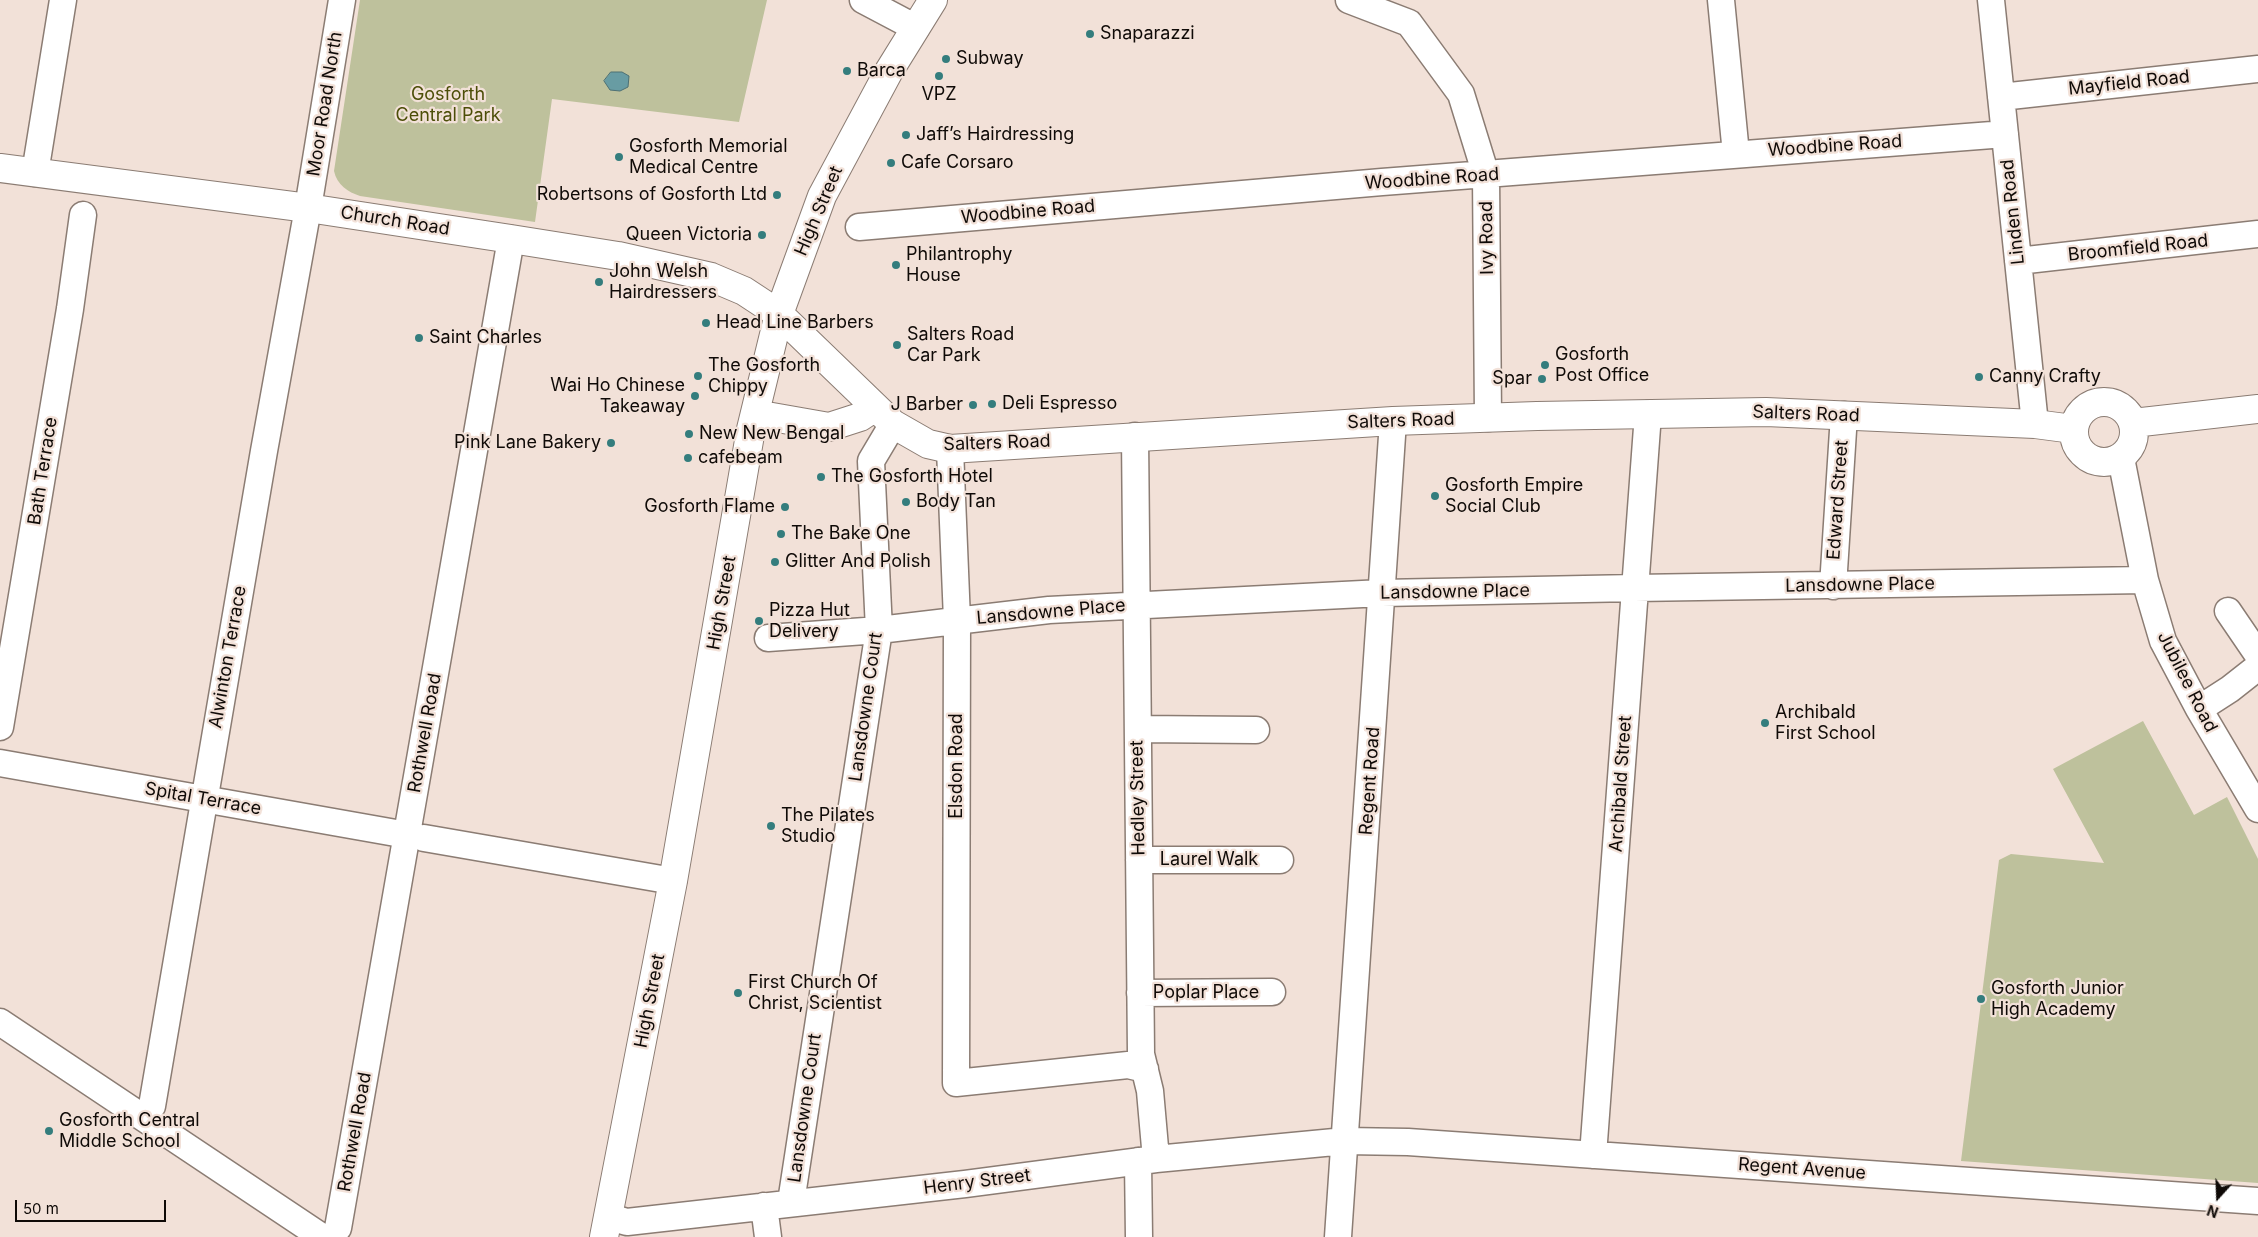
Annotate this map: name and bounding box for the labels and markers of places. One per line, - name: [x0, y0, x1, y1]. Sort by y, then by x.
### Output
- place label: Snaparazzi: [1100, 23, 1195, 45]
- marker: Snaparazzi: [1084, 28, 1096, 40]
- place label: Subway: [956, 48, 1024, 70]
- marker: Subway: [940, 53, 952, 65]
- place label: Barca: [857, 60, 906, 82]
- marker: Barca: [841, 65, 853, 77]
- marker: VPZ: [933, 70, 945, 82]
- place label: VPZ: [921, 84, 957, 106]
- place label: Jaff’s Hairdressing: [916, 124, 1074, 146]
- marker: Jaff’s Hairdressing: [900, 129, 912, 141]
- place label: Gosforth Memorial Medical Centre: [629, 136, 788, 178]
- marker: Gosforth Memorial Medical Centre: [613, 151, 625, 163]
- place label: Cafe Corsaro: [901, 152, 1014, 174]
- marker: Cafe Corsaro: [885, 157, 897, 169]
- place label: Robertsons of Gosforth Ltd: [537, 184, 767, 206]
- marker: Robertsons of Gosforth Ltd: [771, 189, 783, 201]
- place label: Queen Victoria: [626, 224, 752, 246]
- marker: Queen Victoria: [756, 229, 768, 241]
- place label: Philantrophy House: [906, 244, 1012, 286]
- marker: Philantrophy House: [890, 259, 902, 271]
- place label: John Welsh Hairdressers: [609, 261, 717, 304]
- marker: John Welsh Hairdressers: [593, 276, 605, 288]
- place label: Head Line Barbers: [716, 312, 874, 334]
- marker: Head Line Barbers: [700, 317, 712, 329]
- place label: Salters Road Car Park: [907, 324, 1014, 366]
- place label: Saint Charles: [429, 327, 542, 349]
- marker: Saint Charles: [413, 332, 425, 344]
- marker: Salters Road Car Park: [891, 339, 903, 351]
- place label: Gosforth Post Office: [1555, 344, 1649, 386]
- place label: The Gosforth Chippy: [708, 355, 820, 398]
- marker: Gosforth Post Office: [1539, 359, 1551, 371]
- place label: Canny Crafty: [1989, 366, 2101, 388]
- place label: Spar: [1492, 368, 1532, 390]
- marker: The Gosforth Chippy: [692, 370, 704, 382]
- marker: Canny Crafty: [1973, 371, 1985, 383]
- marker: Spar: [1536, 373, 1548, 385]
- place label: Wai Ho Chinese Takeaway: [550, 375, 685, 418]
- marker: Wai Ho Chinese Takeaway: [689, 390, 701, 402]
- place label: Deli Espresso: [1002, 393, 1117, 415]
- place label: J Barber: [890, 394, 963, 416]
- marker: Deli Espresso: [986, 398, 998, 410]
- marker: J Barber: [967, 399, 979, 411]
- place label: New New Bengal: [699, 423, 844, 445]
- marker: New New Bengal: [683, 428, 695, 440]
- place label: Pink Lane Bakery: [454, 432, 601, 454]
- marker: Pink Lane Bakery: [605, 437, 617, 449]
- place label: cafebeam: [698, 447, 783, 469]
- marker: cafebeam: [682, 452, 694, 464]
- place label: The Gosforth Hotel: [831, 466, 993, 488]
- marker: The Gosforth Hotel: [815, 471, 827, 483]
- place label: Gosforth Empire Social Club: [1445, 475, 1583, 518]
- marker: Gosforth Empire Social Club: [1429, 490, 1441, 502]
- place label: Body Tan: [916, 491, 996, 513]
- place label: Gosforth Flame: [644, 496, 775, 518]
- marker: Body Tan: [900, 496, 912, 508]
- marker: Gosforth Flame: [779, 501, 791, 513]
- place label: The Bake One: [791, 523, 911, 545]
- marker: The Bake One: [775, 528, 787, 540]
- place label: Glitter And Polish: [785, 551, 931, 573]
- marker: Glitter And Polish: [769, 556, 781, 568]
- place label: Pizza Hut Delivery: [769, 600, 850, 642]
- marker: Pizza Hut Delivery: [753, 615, 765, 627]
- place label: Archibald First School: [1775, 702, 1876, 744]
- marker: Archibald First School: [1759, 717, 1771, 729]
- place label: The Pilates Studio: [781, 805, 875, 848]
- marker: The Pilates Studio: [765, 820, 777, 832]
- place label: First Church Of Christ, Scientist: [748, 972, 882, 1014]
- place label: Gosforth Junior High Academy: [1991, 978, 2124, 1021]
- marker: First Church Of Christ, Scientist: [732, 987, 744, 999]
- marker: Gosforth Junior High Academy: [1975, 993, 1987, 1005]
- place label: Gosforth Central Middle School: [59, 1110, 200, 1152]
- marker: Gosforth Central Middle School: [43, 1125, 55, 1137]

